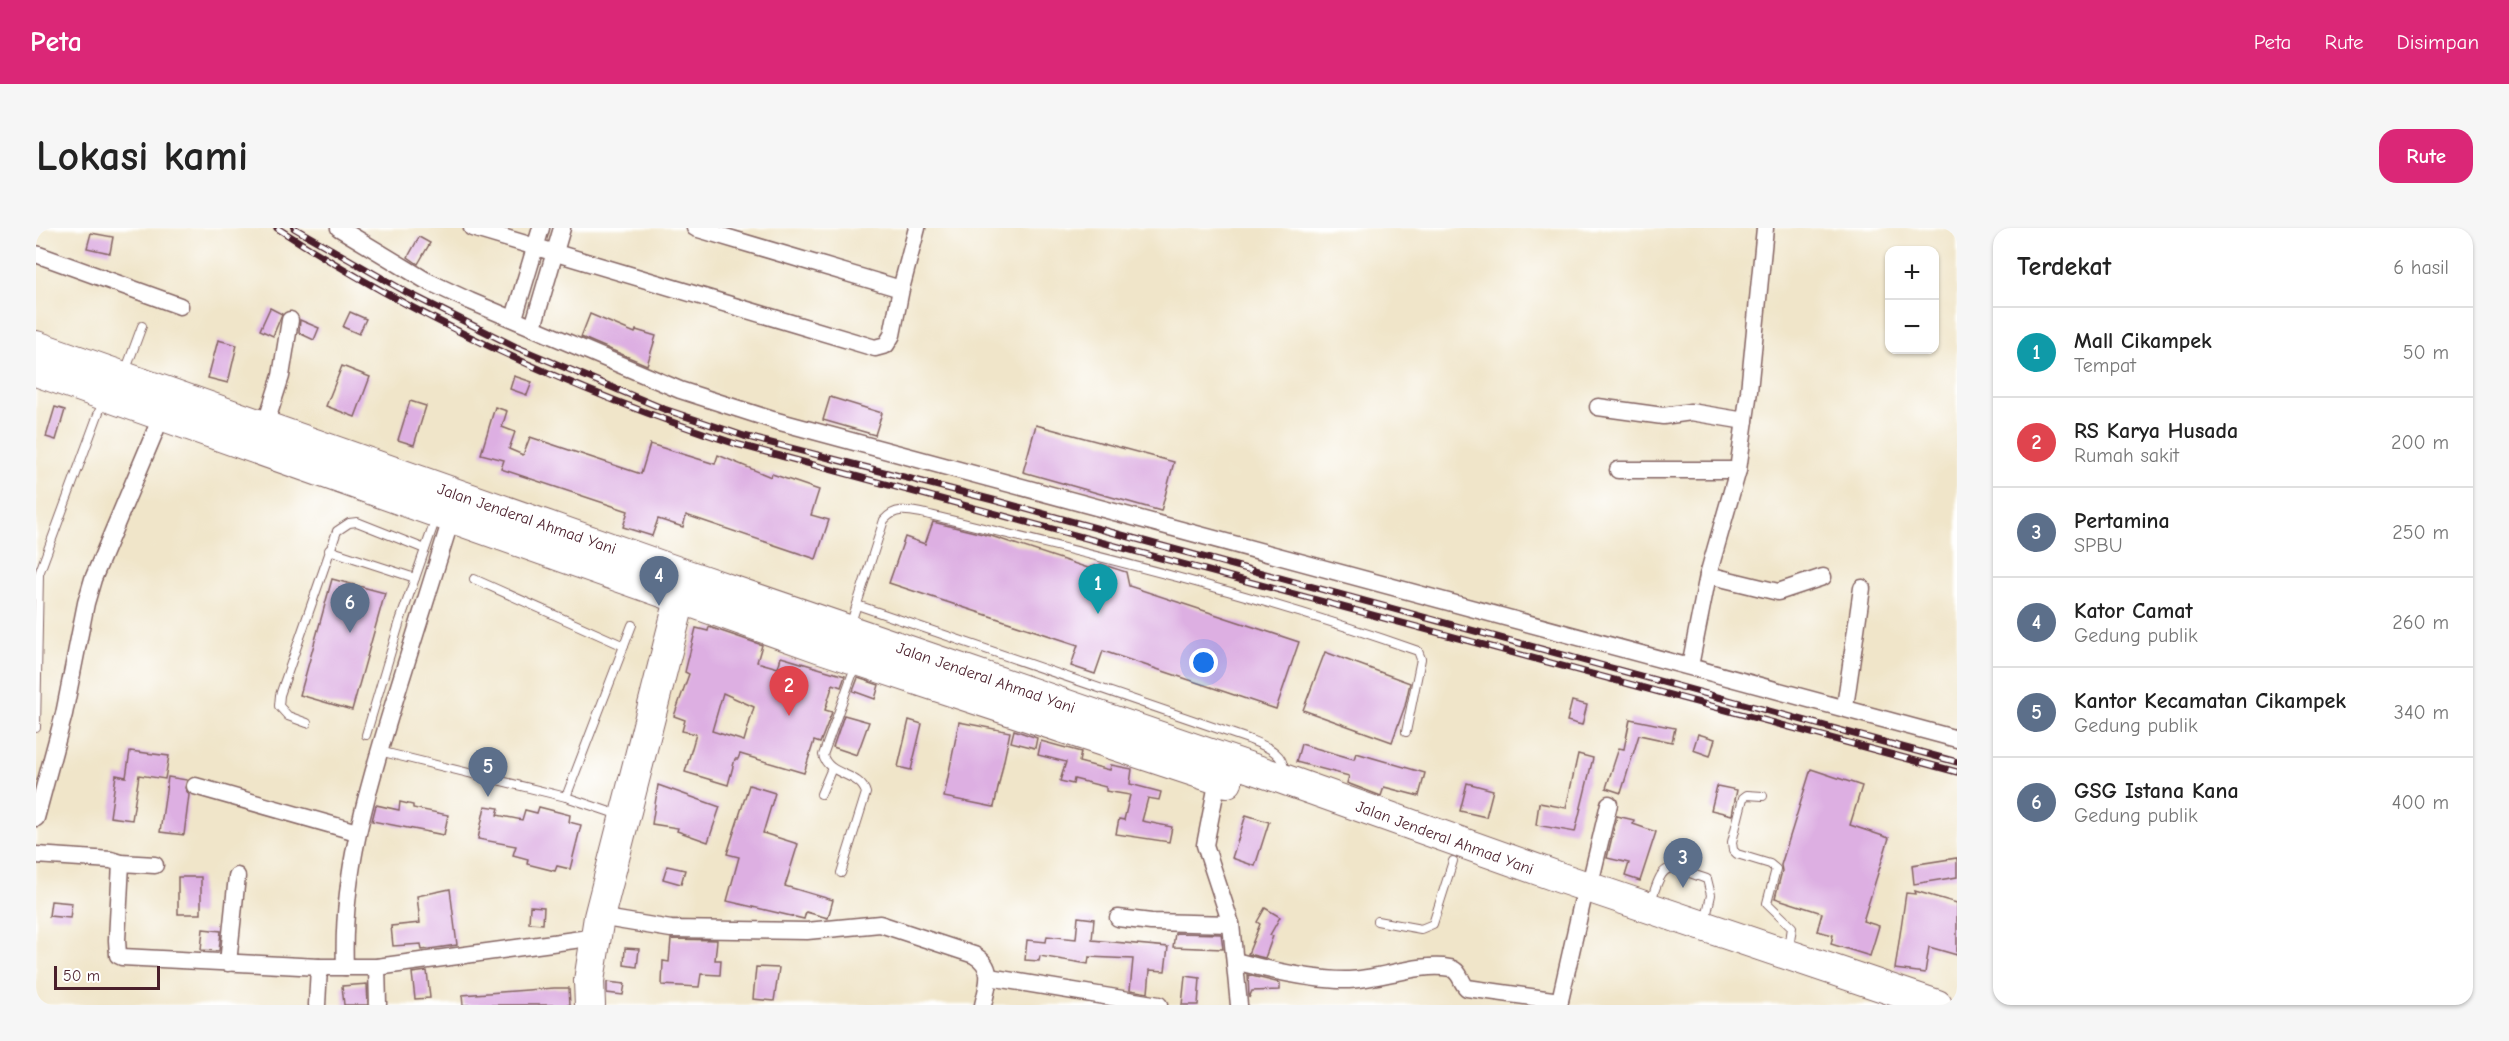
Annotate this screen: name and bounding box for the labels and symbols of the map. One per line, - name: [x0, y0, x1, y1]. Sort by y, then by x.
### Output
- street label: Jalan Jenderal Ahmad Yani: [435, 480, 618, 558]
- pin: 4: [640, 556, 678, 606]
- pin: 1: [1078, 564, 1118, 614]
- pin: 6: [330, 584, 370, 633]
- street label: Jalan Jenderal Ahmad Yani: [894, 639, 1077, 717]
- your location: [1189, 648, 1218, 677]
- pin: 2: [770, 666, 808, 716]
- pin: 5: [468, 748, 508, 797]
- street label: Jalan Jenderal Ahmad Yani: [1353, 797, 1536, 879]
- pin: 3: [1664, 838, 1702, 888]
- scale bar: [54, 963, 160, 990]

